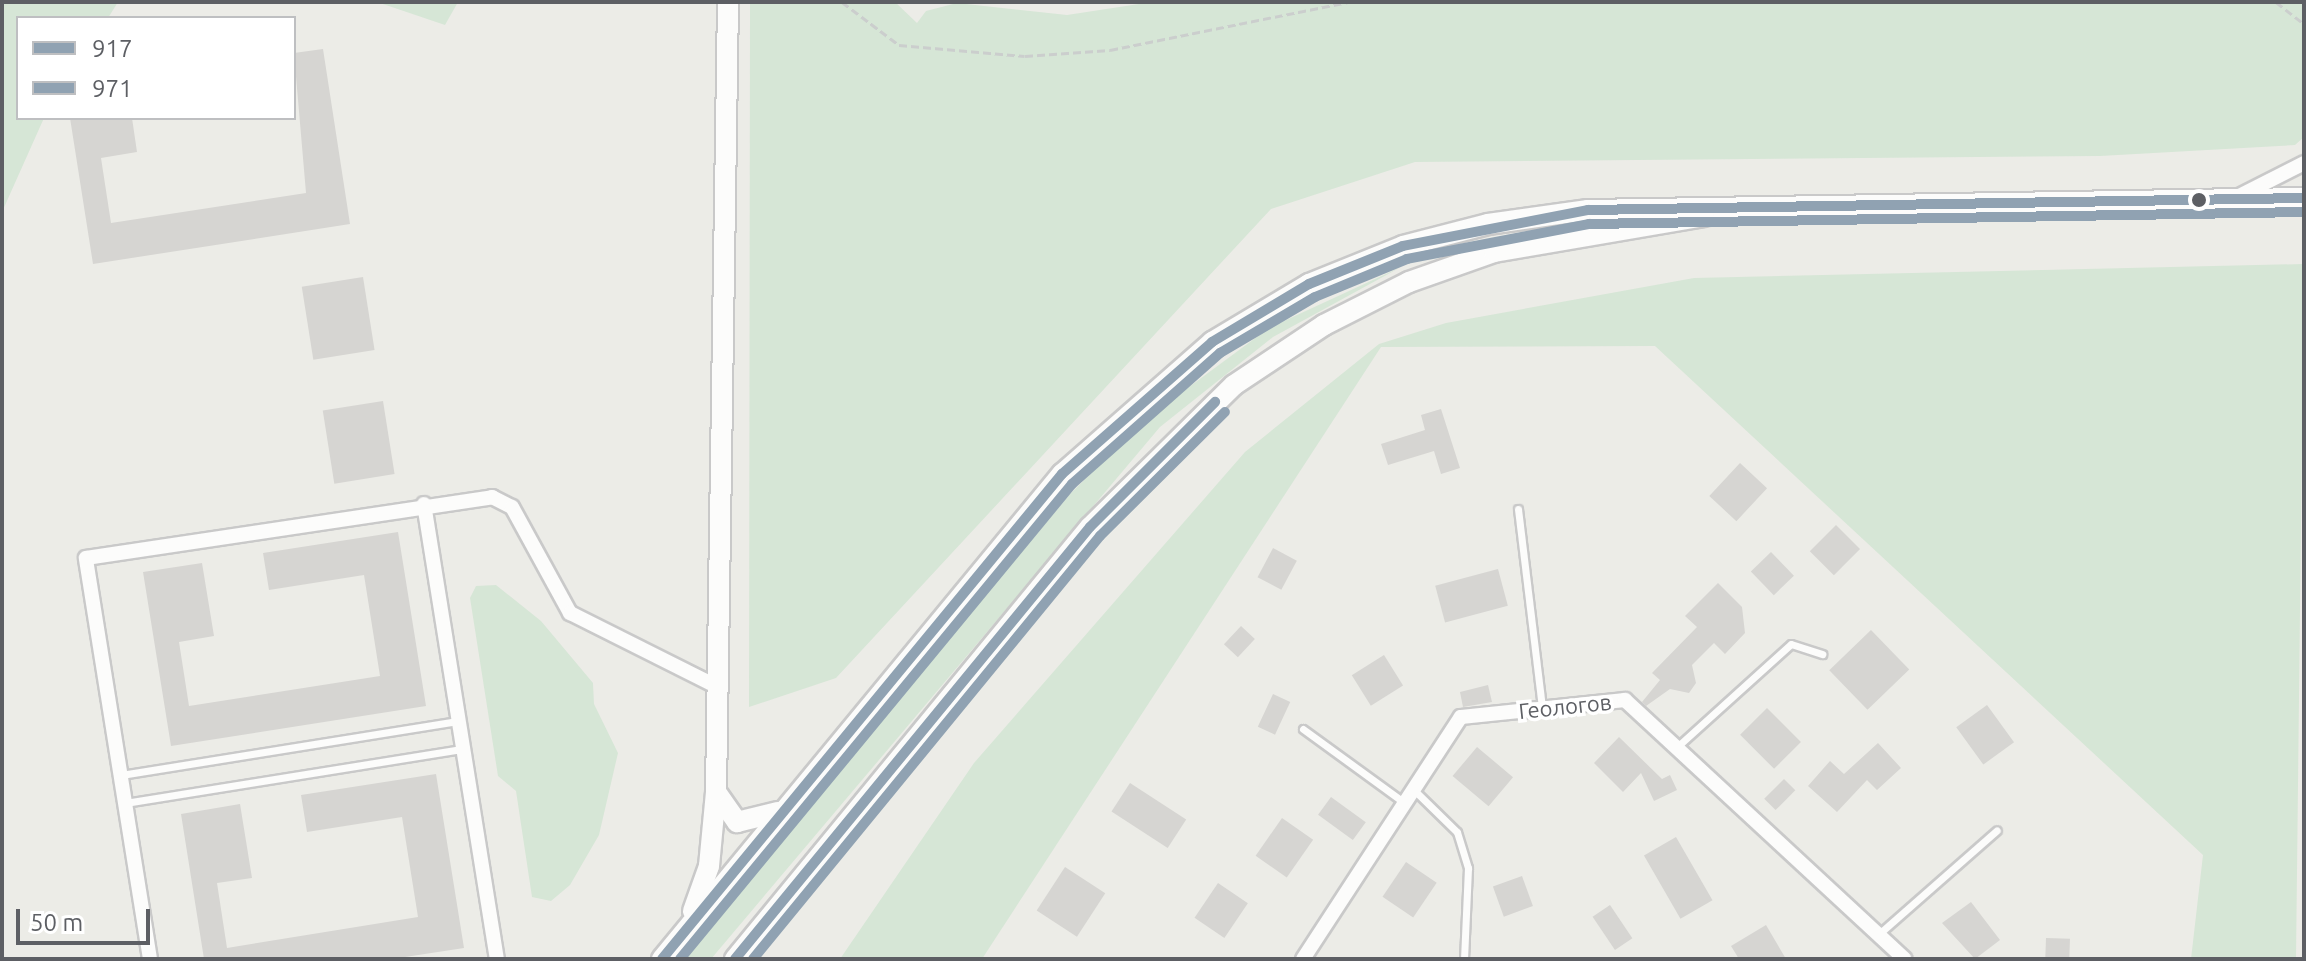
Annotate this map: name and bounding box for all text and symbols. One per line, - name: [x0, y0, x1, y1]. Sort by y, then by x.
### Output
- legend: [16, 16, 296, 120]
- text: 917: [92, 35, 133, 62]
- text: 971: [92, 75, 133, 102]
- unlabelled marker: [2191, 192, 2207, 208]
- street label: Геологов: [1517, 688, 1613, 724]
- scale bar: [20, 893, 154, 943]
- text: 50 m: [30, 909, 83, 936]

